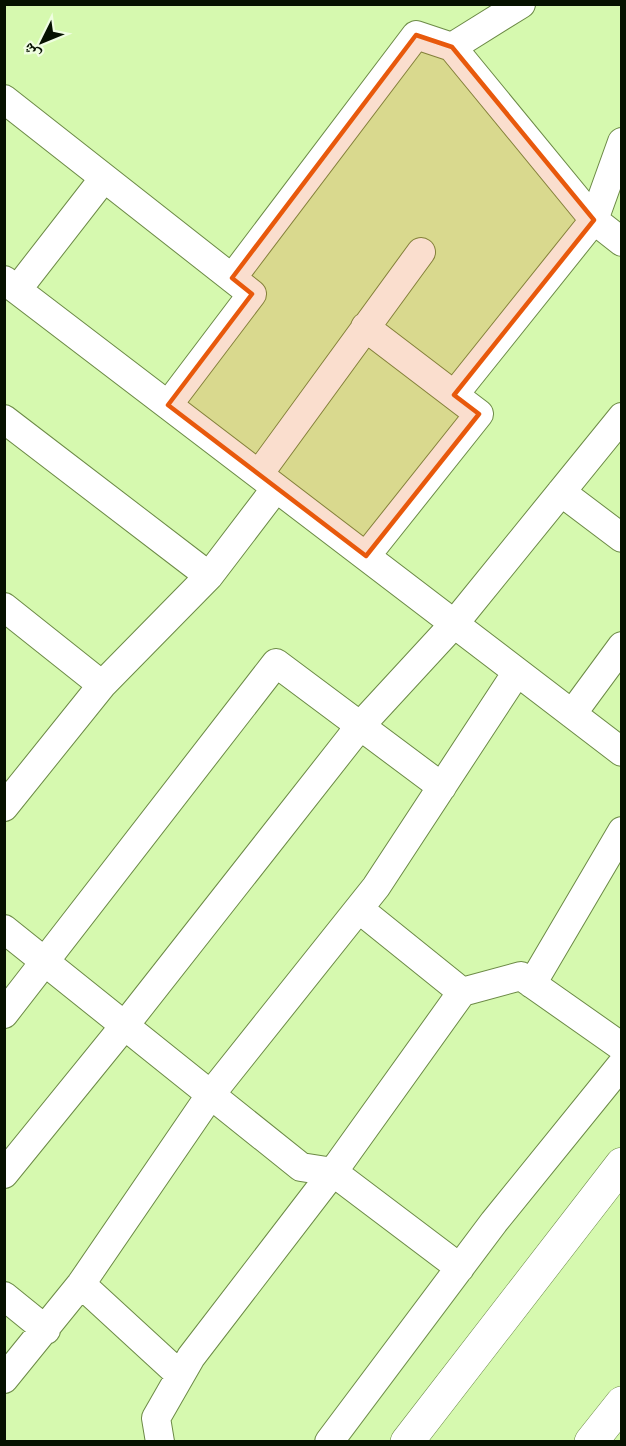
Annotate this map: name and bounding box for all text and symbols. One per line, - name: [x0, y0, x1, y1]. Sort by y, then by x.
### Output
- north arrow: [12, 12, 72, 72]
- text: ش: [19, 39, 44, 65]

